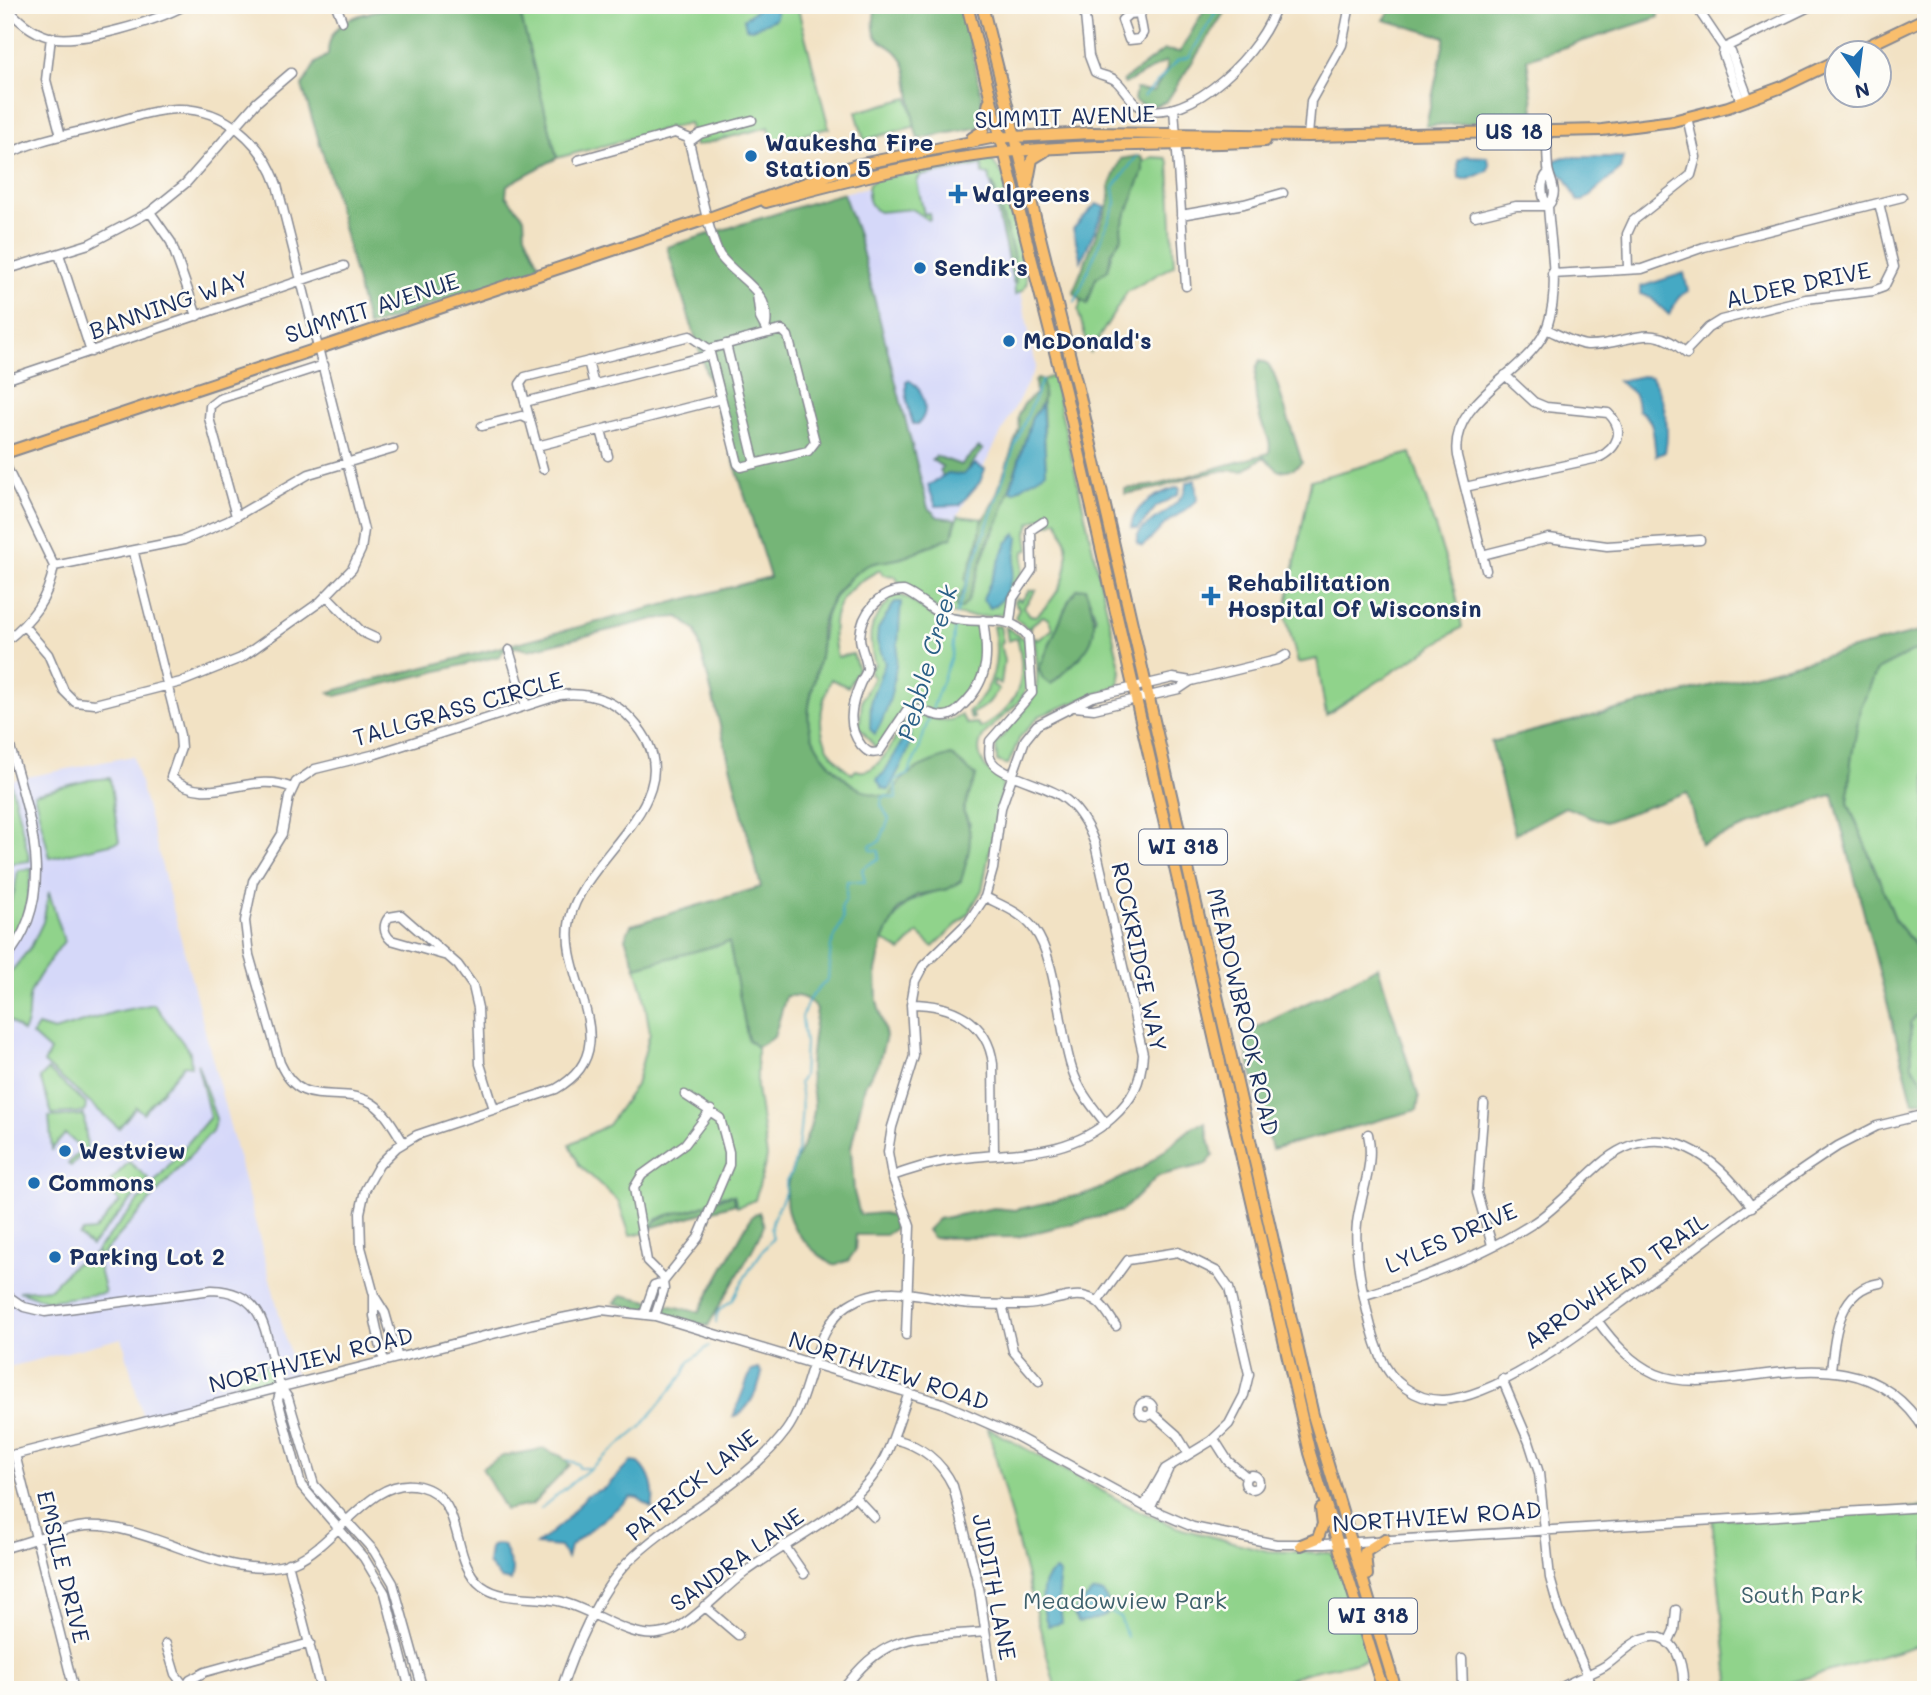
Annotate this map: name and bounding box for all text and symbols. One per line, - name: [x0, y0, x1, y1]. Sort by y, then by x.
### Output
- north arrow: [1822, 38, 1892, 108]
- text: N: [1852, 77, 1872, 105]
- street label: SUMMIT AVENUE: [974, 98, 1156, 134]
- road number: US 18: [1477, 114, 1551, 150]
- place label: Waukesha Fire Station 5: [765, 127, 934, 183]
- marker: Waukesha Fire Station 5: [743, 148, 759, 164]
- place label: Walgreens: [972, 178, 1090, 208]
- marker: Walgreens: [950, 186, 966, 202]
- place label: Sendik's: [934, 252, 1028, 282]
- street label: ALDER DRIVE: [1722, 254, 1873, 314]
- marker: Sendik's: [912, 260, 928, 276]
- street label: BANNING WAY: [85, 263, 252, 345]
- street label: SUMMIT AVENUE: [281, 265, 462, 349]
- place label: McDonald's: [1023, 325, 1152, 355]
- marker: McDonald's: [1001, 333, 1017, 349]
- place label: Rehabilitation Hospital Of Wisconsin: [1227, 567, 1481, 623]
- water label: Pebble Creek: [890, 580, 964, 744]
- marker: Rehabilitation Hospital Of Wisconsin: [1201, 586, 1221, 606]
- street label: TALLGRASS CIRCLE: [349, 664, 566, 752]
- road number: WI 318: [1139, 830, 1227, 864]
- street label: ROCKRIDGE WAY: [1105, 859, 1175, 1054]
- street label: MEADOWBROOK ROAD: [1201, 885, 1287, 1138]
- place label: Westview: [79, 1135, 186, 1165]
- marker: Westview: [57, 1143, 73, 1159]
- place label: Commons: [48, 1167, 154, 1197]
- marker: Commons: [26, 1175, 42, 1191]
- street label: LYLES DRIVE: [1380, 1195, 1521, 1280]
- street label: ARROWHEAD TRAIL: [1517, 1205, 1713, 1355]
- place label: Parking Lot 2: [69, 1241, 225, 1271]
- marker: Parking Lot 2: [47, 1249, 63, 1265]
- street label: NORTHVIEW ROAD: [206, 1319, 416, 1399]
- street label: NORTHVIEW ROAD: [785, 1323, 994, 1417]
- street label: PATRICK LANE: [619, 1422, 764, 1547]
- street label: EMSILE DRIVE: [31, 1488, 97, 1646]
- street label: NORTHVIEW ROAD: [1331, 1494, 1542, 1538]
- street label: SANDRA LANE: [664, 1501, 809, 1618]
- street label: JUDITH LANE: [966, 1511, 1024, 1663]
- park label: South Park: [1741, 1579, 1863, 1609]
- park label: Meadowview Park: [1023, 1585, 1227, 1615]
- road number: WI 318: [1329, 1598, 1417, 1634]

